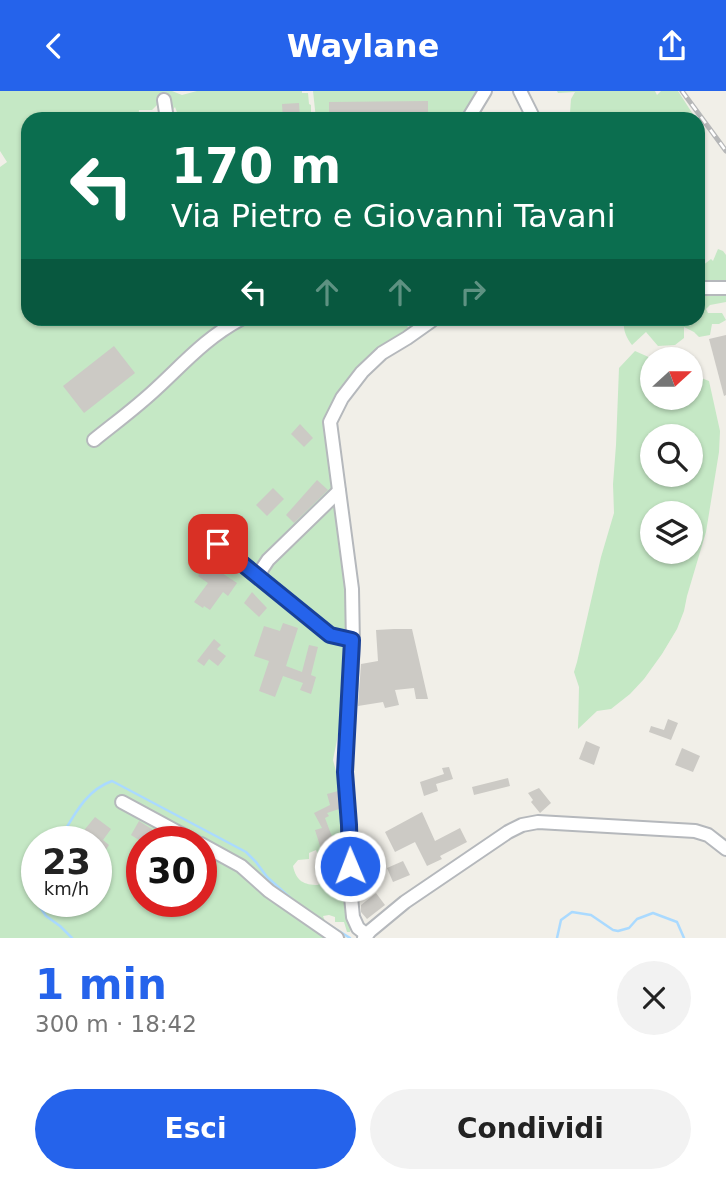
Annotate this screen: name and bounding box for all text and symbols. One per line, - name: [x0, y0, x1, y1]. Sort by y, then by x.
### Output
- icon: back: [35, 27, 73, 65]
- text: Waylane: [287, 27, 439, 65]
- icon: share: [653, 27, 691, 65]
- text: 170 m: [171, 138, 341, 195]
- icon: left: [56, 140, 147, 231]
- text: Via Pietro e Giovanni Tavani: [171, 197, 616, 235]
- icon: left: [235, 273, 273, 311]
- icon: ahead: [308, 273, 346, 311]
- icon: ahead: [381, 273, 419, 311]
- icon: right: [454, 273, 492, 311]
- north arrow: [640, 347, 704, 409]
- map controls: [640, 347, 703, 564]
- button: search: [640, 424, 703, 487]
- button: layers: [640, 501, 703, 564]
- pin: [188, 514, 248, 574]
- icon: arrive: [199, 525, 237, 563]
- speed limit sign: 30: [126, 826, 217, 917]
- position arrow: [313, 829, 387, 903]
- text: 23: [42, 842, 91, 882]
- text: km/h: [44, 878, 89, 899]
- text: 1 min: [35, 960, 167, 1009]
- button: close: [617, 961, 691, 1035]
- text: 300 m · 18:42: [35, 1011, 197, 1037]
- button: Esci: [35, 1089, 356, 1169]
- button: Condividi: [370, 1089, 691, 1169]

